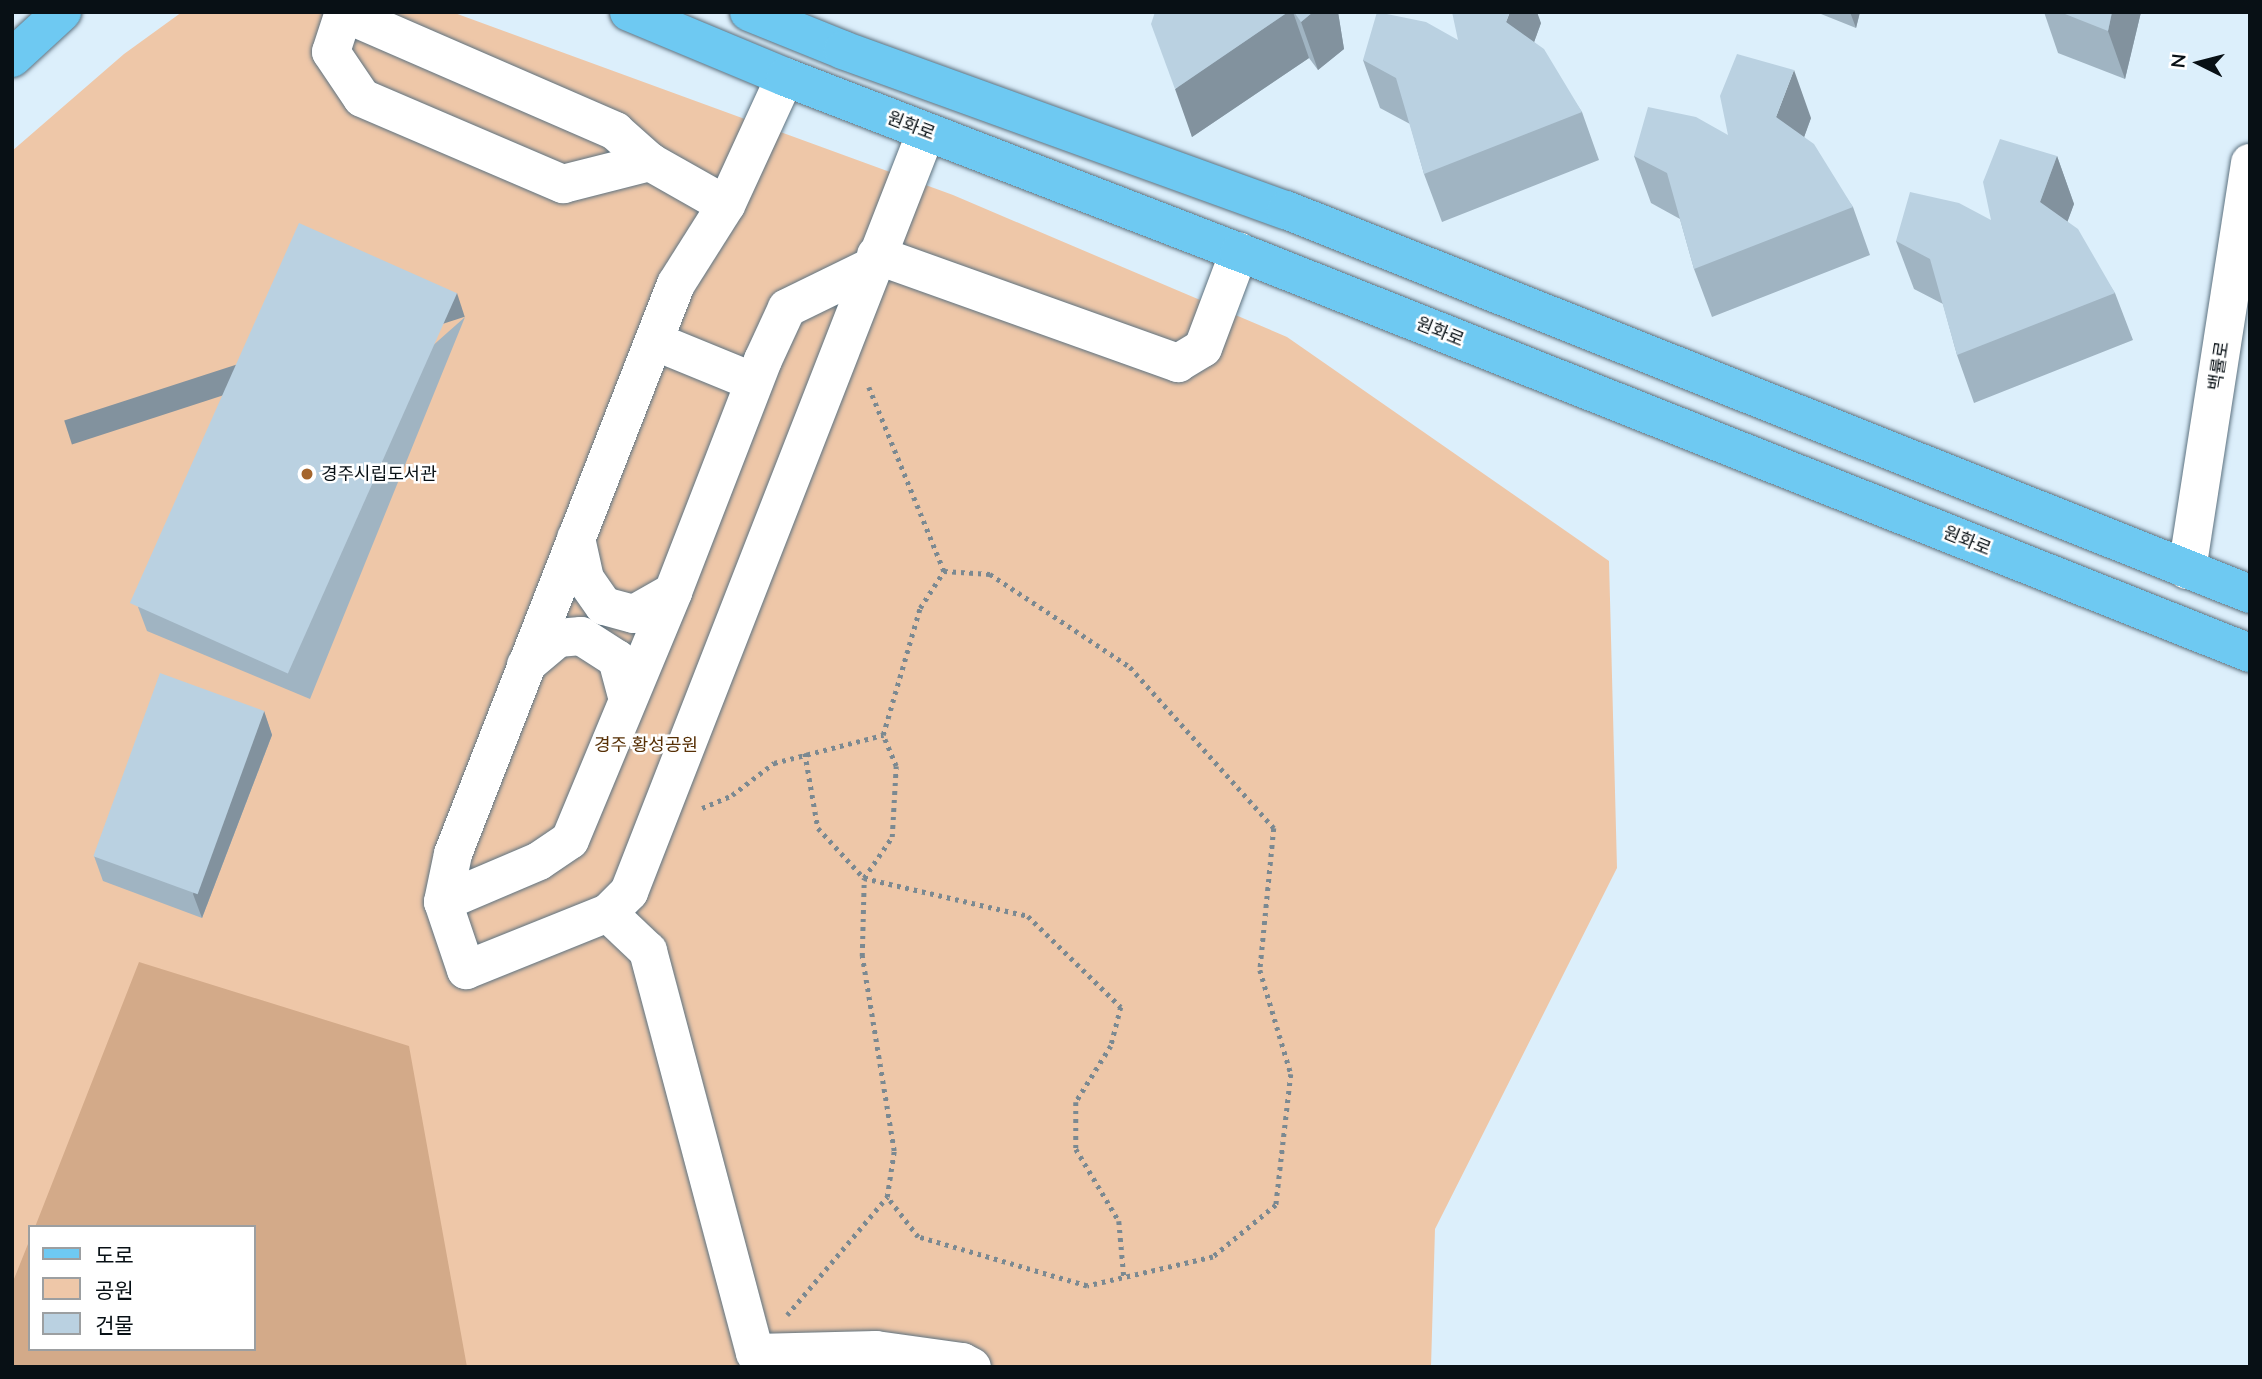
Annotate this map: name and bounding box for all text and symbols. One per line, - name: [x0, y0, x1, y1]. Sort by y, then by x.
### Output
- north arrow: [2164, 28, 2234, 98]
- text: N: [2165, 52, 2191, 69]
- street label: 원화로: [884, 107, 938, 145]
- street label: 원화로: [1413, 313, 1467, 351]
- street label: 백률로: [2204, 340, 2234, 392]
- place label: 경주시립도서관: [321, 463, 437, 485]
- marker: 경주시립도서관: [299, 466, 315, 482]
- street label: 원화로: [1940, 522, 1994, 560]
- park label: 경주 황성공원: [594, 734, 698, 756]
- legend: [28, 1225, 256, 1351]
- text: 도로: [95, 1242, 134, 1268]
- text: 공원: [95, 1277, 134, 1303]
- text: 건물: [95, 1312, 134, 1338]

